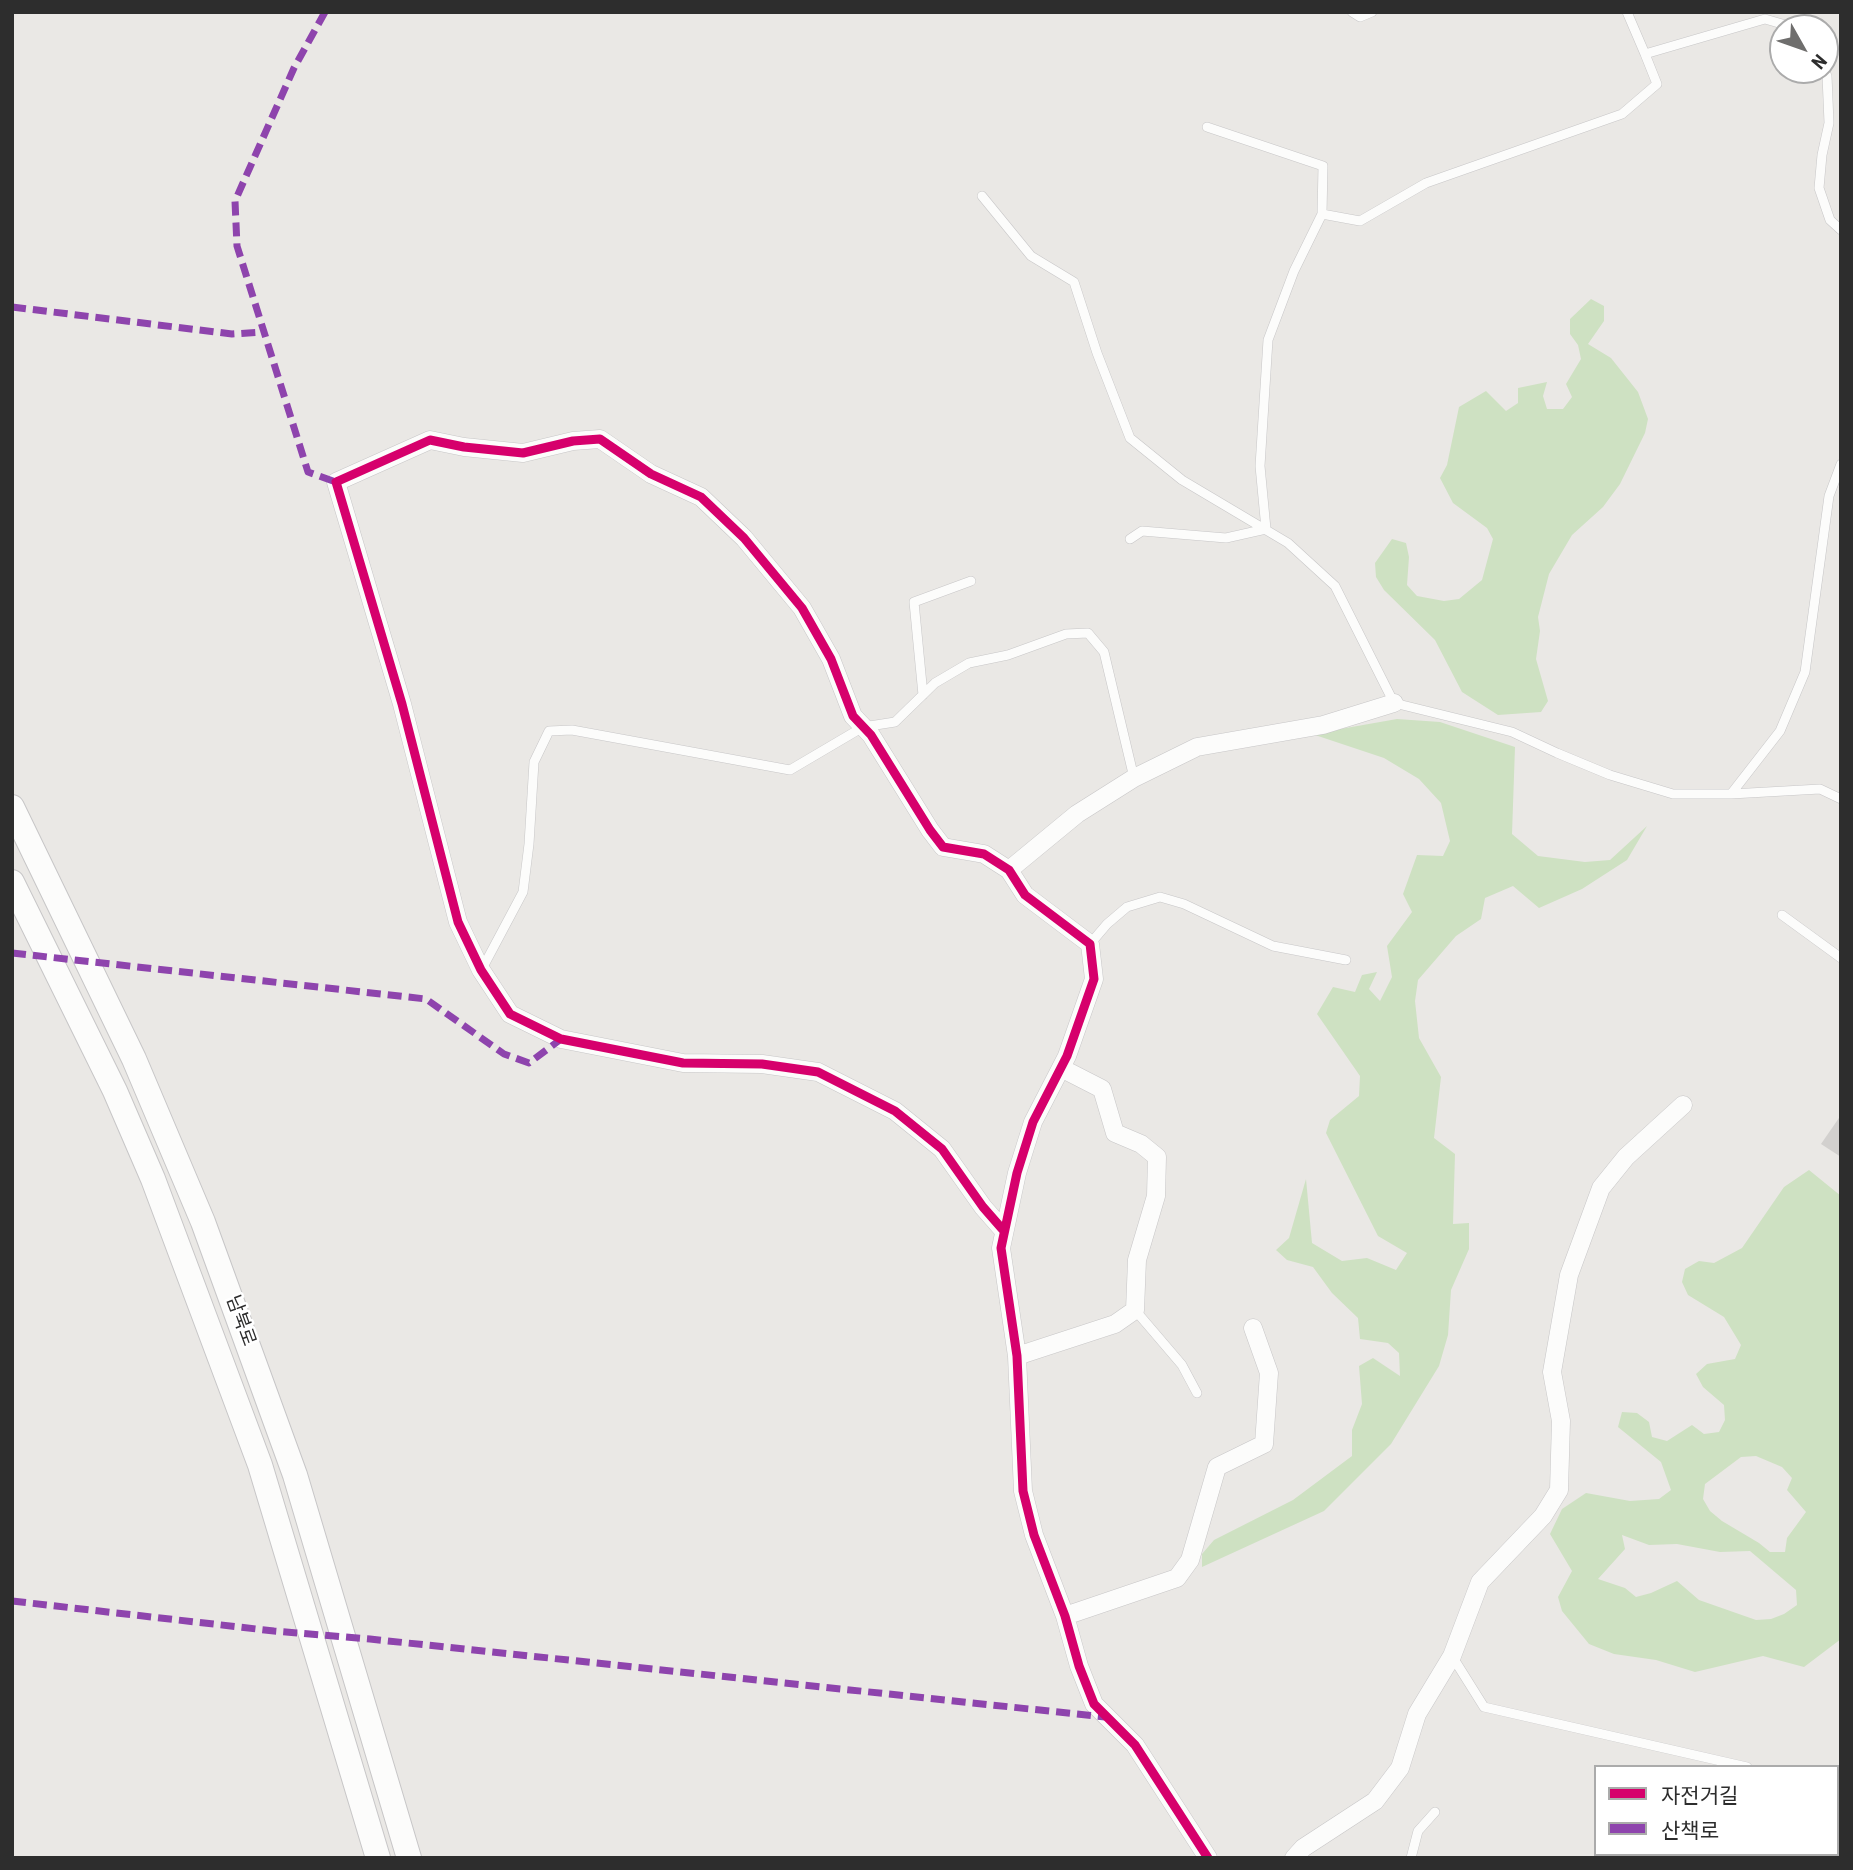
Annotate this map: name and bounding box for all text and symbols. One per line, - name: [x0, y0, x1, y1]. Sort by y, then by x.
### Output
- north arrow: [1769, 14, 1839, 84]
- text: N: [1806, 50, 1831, 73]
- street label: 남북로: [220, 1292, 260, 1350]
- legend: [1594, 1765, 1839, 1856]
- text: 자전거길: [1661, 1784, 1738, 1808]
- text: 산책로: [1661, 1819, 1719, 1843]

